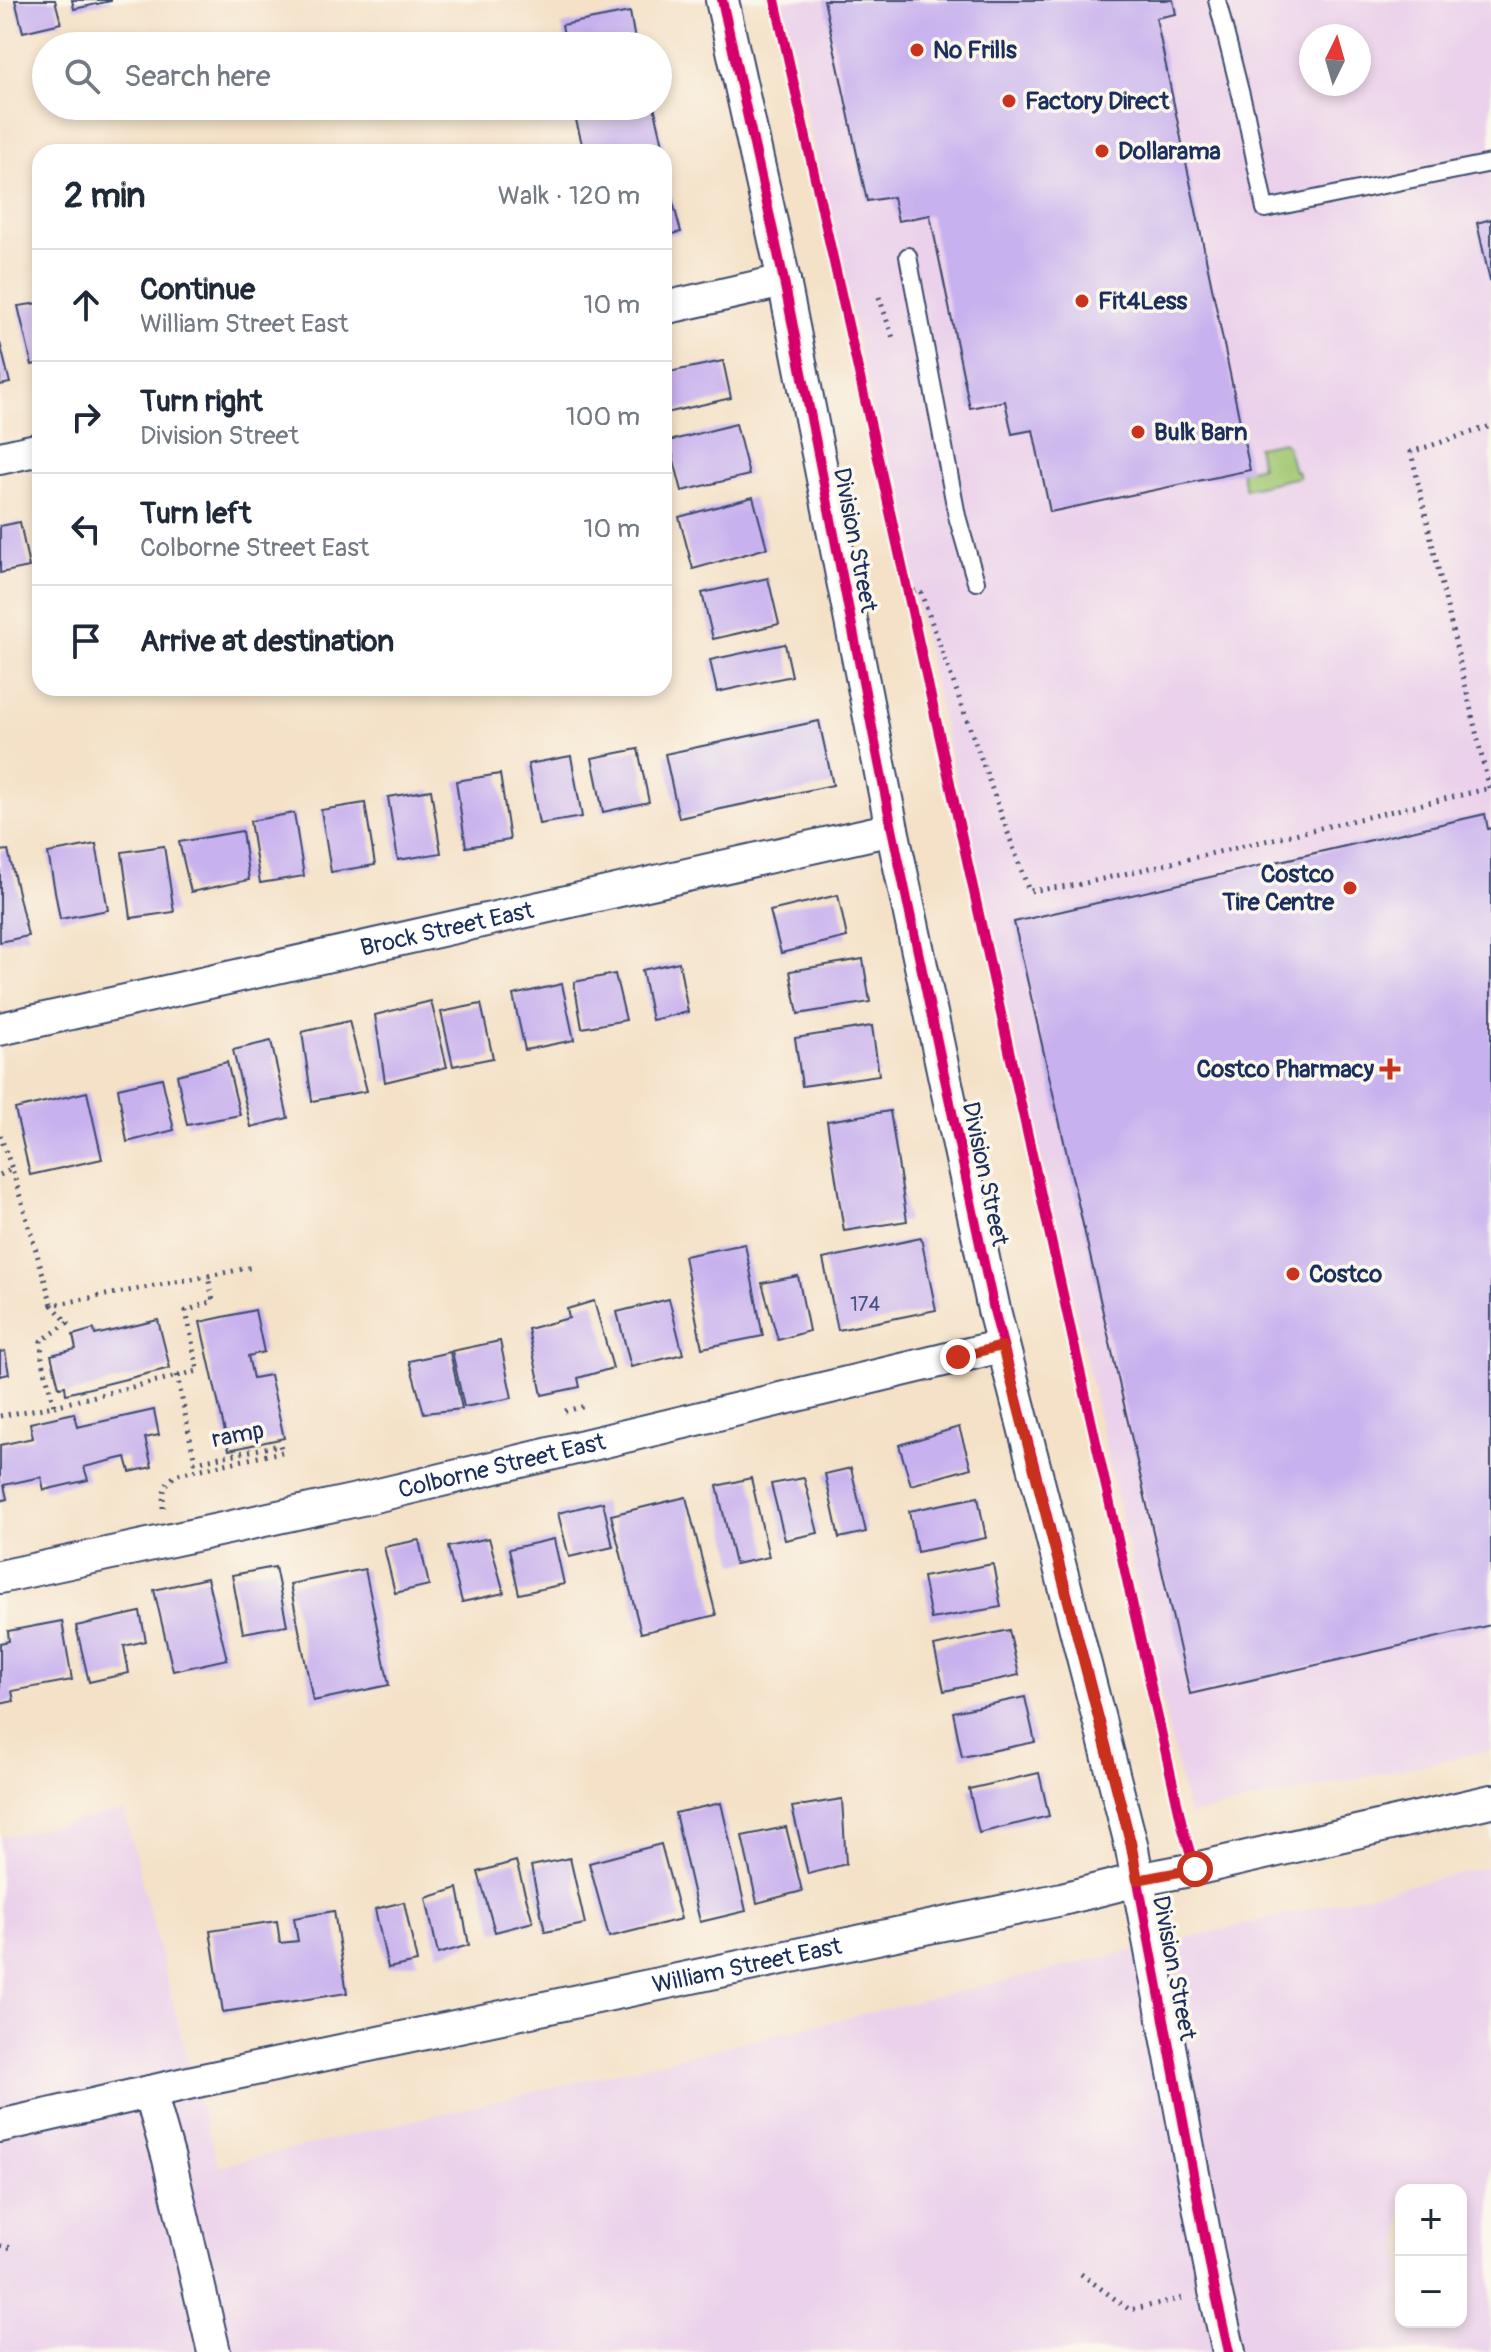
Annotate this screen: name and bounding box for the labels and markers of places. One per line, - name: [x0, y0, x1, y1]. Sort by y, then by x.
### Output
- place label: No Frills: [933, 36, 1017, 65]
- marker: No Frills: [908, 41, 926, 59]
- place label: Factory Direct: [1025, 87, 1170, 116]
- marker: Factory Direct: [1000, 92, 1018, 110]
- place label: Dollarama: [1118, 137, 1221, 166]
- marker: Dollarama: [1093, 142, 1111, 160]
- place label: Fit4Less: [1098, 287, 1187, 316]
- marker: Fit4Less: [1073, 292, 1091, 310]
- place label: Bulk Barn: [1154, 418, 1247, 447]
- marker: Bulk Barn: [1129, 423, 1147, 441]
- place label: Costco Tire Centre: [1221, 860, 1335, 917]
- marker: Costco Tire Centre: [1341, 879, 1359, 897]
- place label: Costco Pharmacy: [1196, 1055, 1375, 1084]
- marker: Costco Pharmacy: [1381, 1060, 1399, 1078]
- place label: Costco: [1309, 1260, 1382, 1289]
- marker: Costco: [1284, 1265, 1302, 1283]

